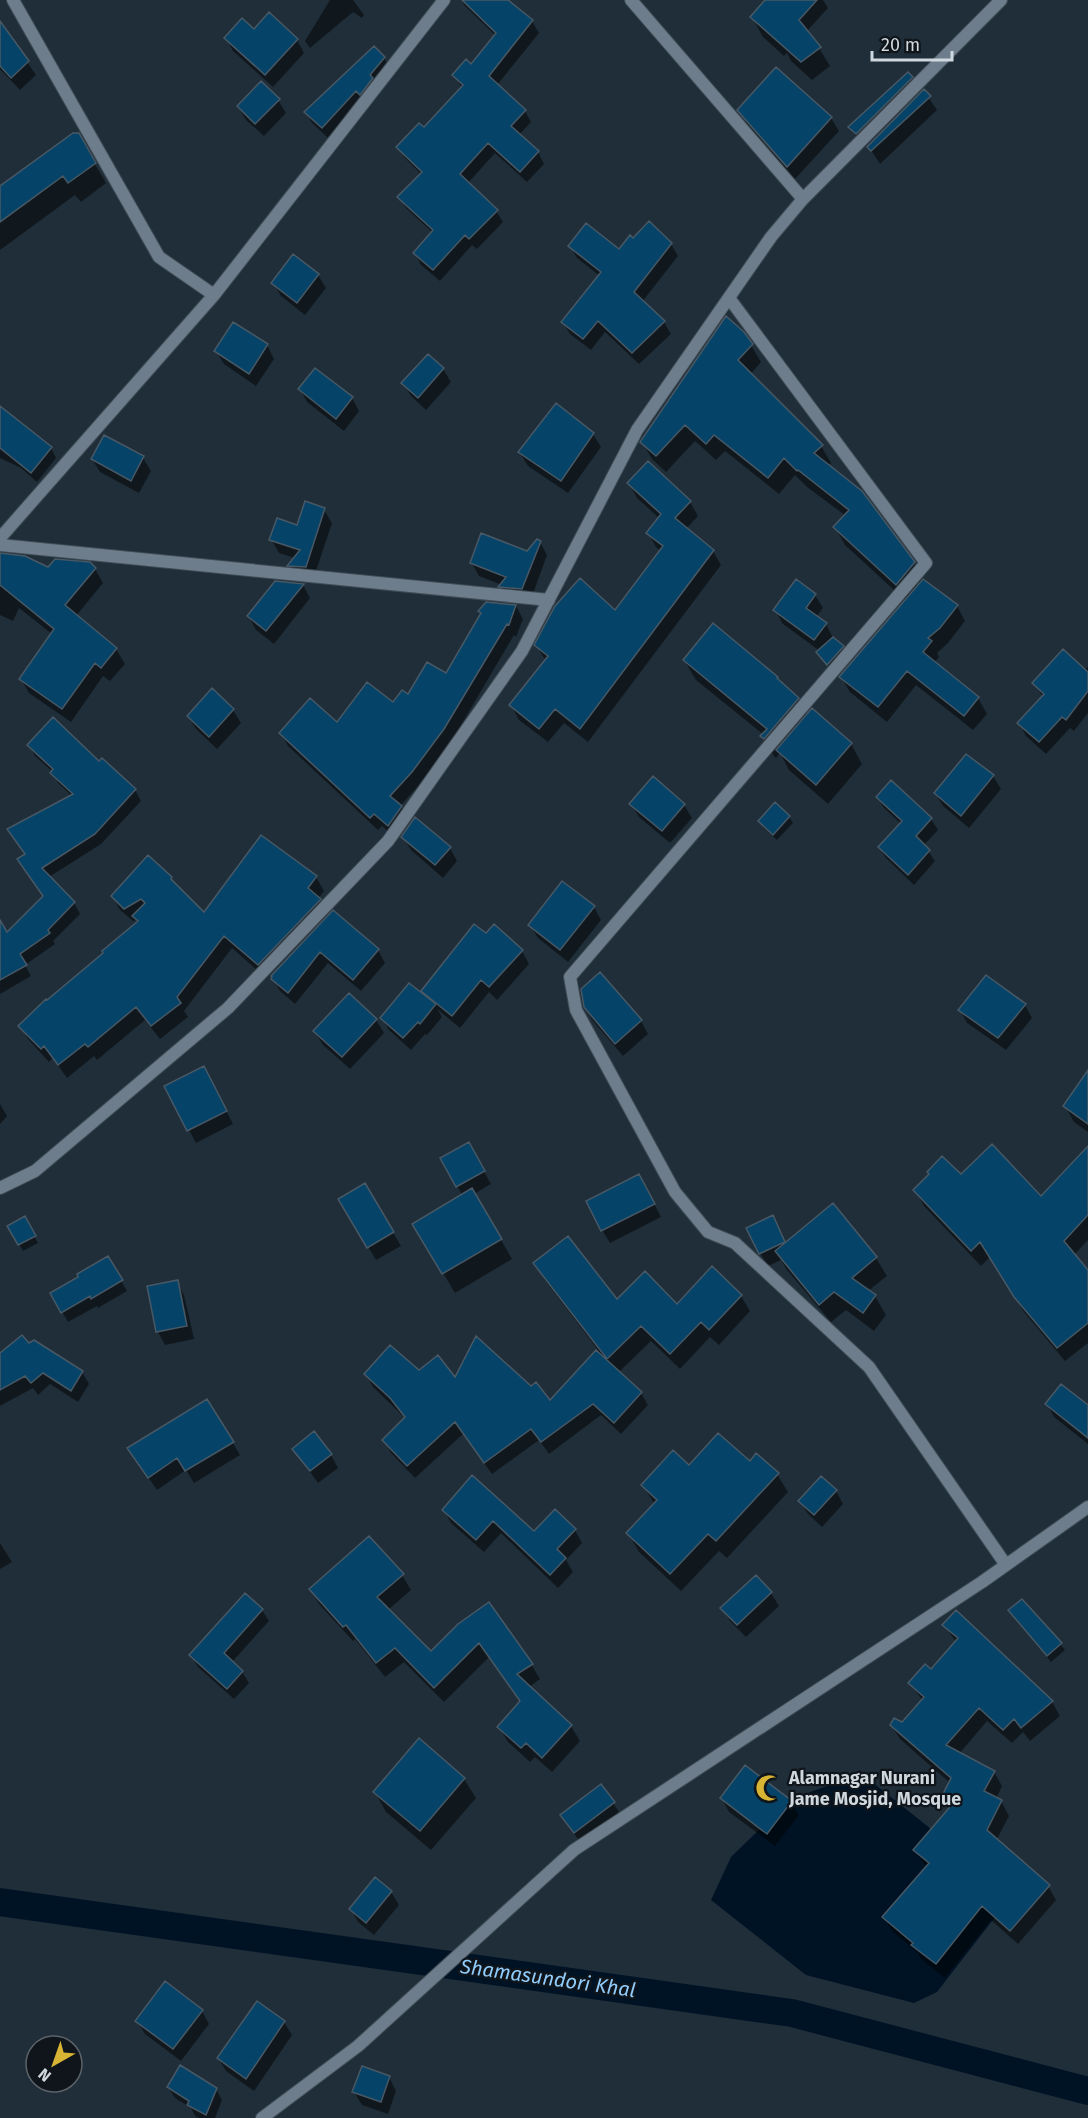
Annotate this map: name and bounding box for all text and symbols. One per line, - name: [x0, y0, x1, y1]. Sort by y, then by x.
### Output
- scale bar: [872, 24, 952, 62]
- text: 20 m: [881, 34, 920, 56]
- place label: Alamnagar Nurani Jame Mosjid, Mosque: [788, 1767, 961, 1810]
- mosque icon: Alamnagar Nurani Jame Mosjid, Mosque: [754, 1773, 784, 1803]
- water label: Shamasundori Khal: [458, 1954, 637, 2002]
- north arrow: [24, 2034, 84, 2094]
- text: N: [35, 2064, 55, 2086]

